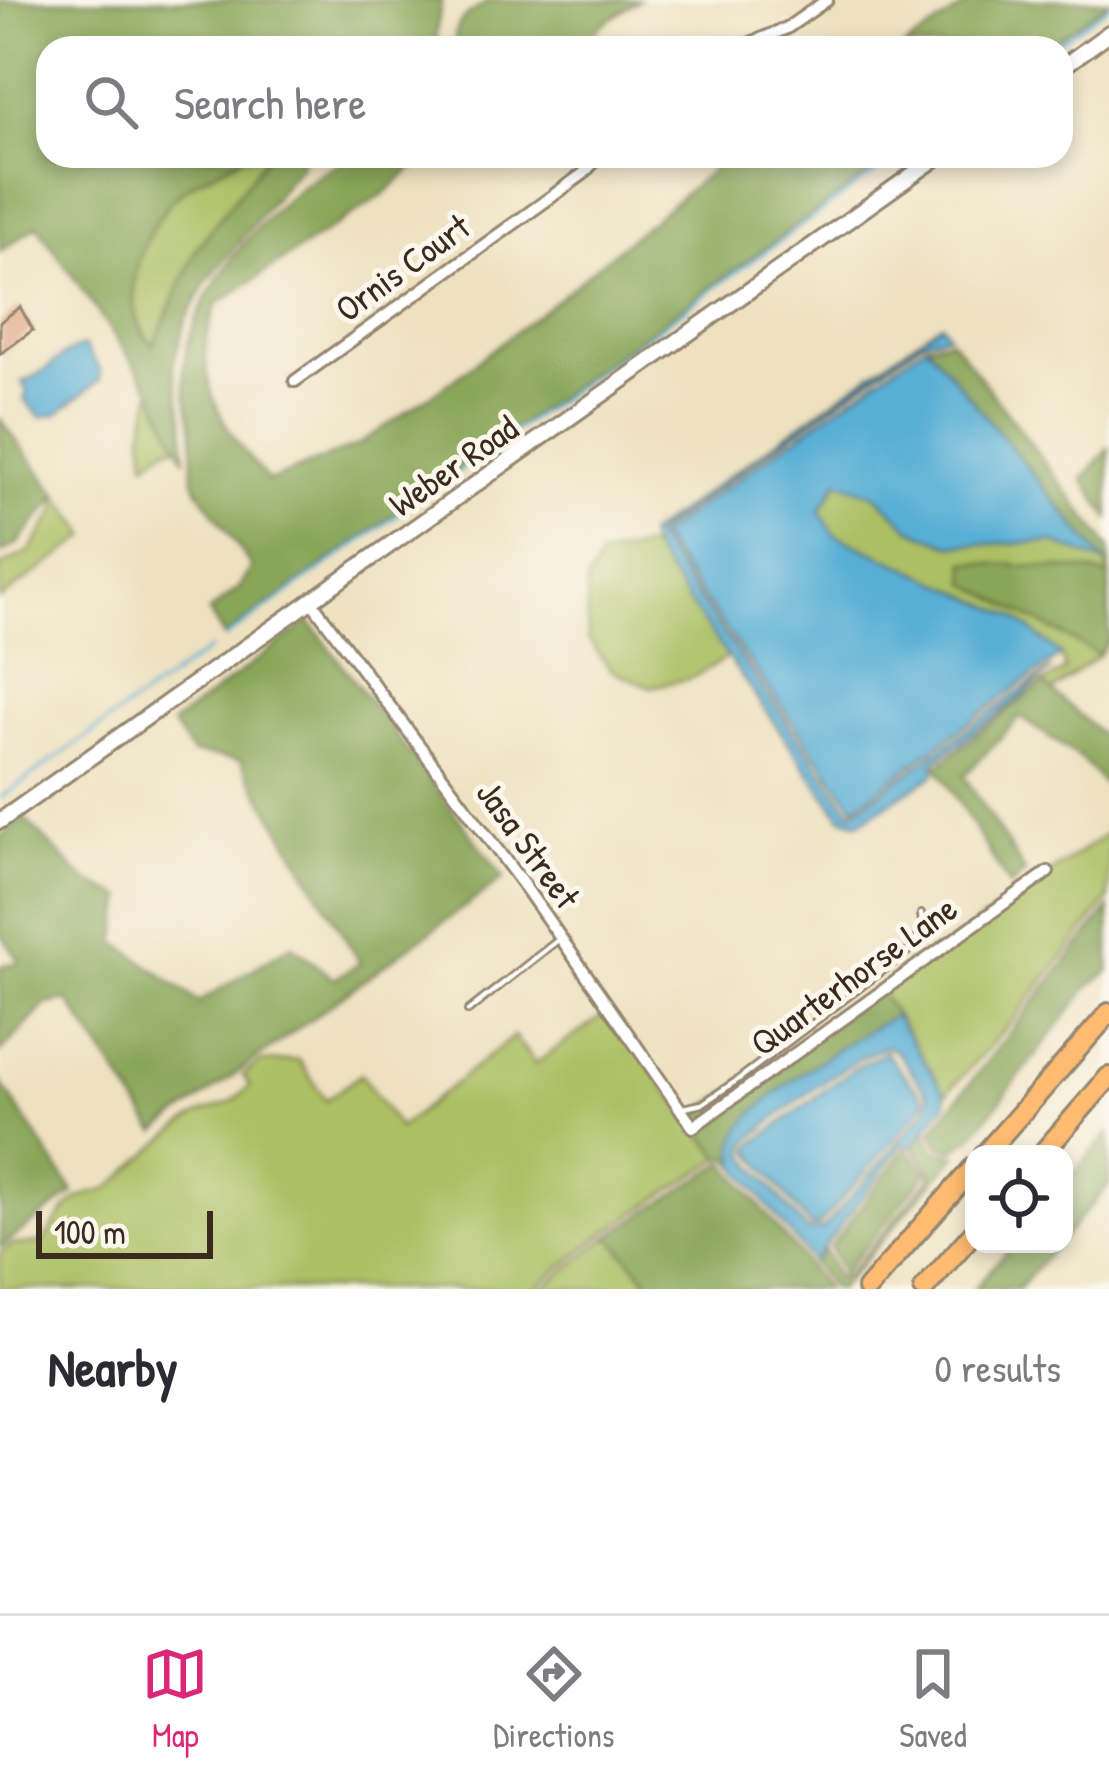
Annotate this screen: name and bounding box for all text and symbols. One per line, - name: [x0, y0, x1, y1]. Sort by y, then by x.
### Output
- search box: [36, 36, 1073, 168]
- icon: search: [78, 69, 144, 135]
- text: Search here: [174, 72, 366, 133]
- street label: Ornis Court: [325, 201, 480, 332]
- street label: Weber Road: [379, 403, 527, 527]
- street label: Jasa Street: [466, 770, 593, 919]
- street label: Quarterhorse Lane: [740, 883, 966, 1067]
- map controls: [965, 1145, 1073, 1253]
- button: locate: [965, 1145, 1073, 1253]
- scale bar: [36, 1205, 213, 1258]
- text: 100 m: [54, 1210, 126, 1254]
- text: Nearby: [48, 1333, 178, 1402]
- text: 0 results: [935, 1341, 1061, 1394]
- tab: Map: [142, 1641, 208, 1757]
- tab: Directions: [493, 1641, 615, 1757]
- tab: Saved: [899, 1641, 967, 1757]

